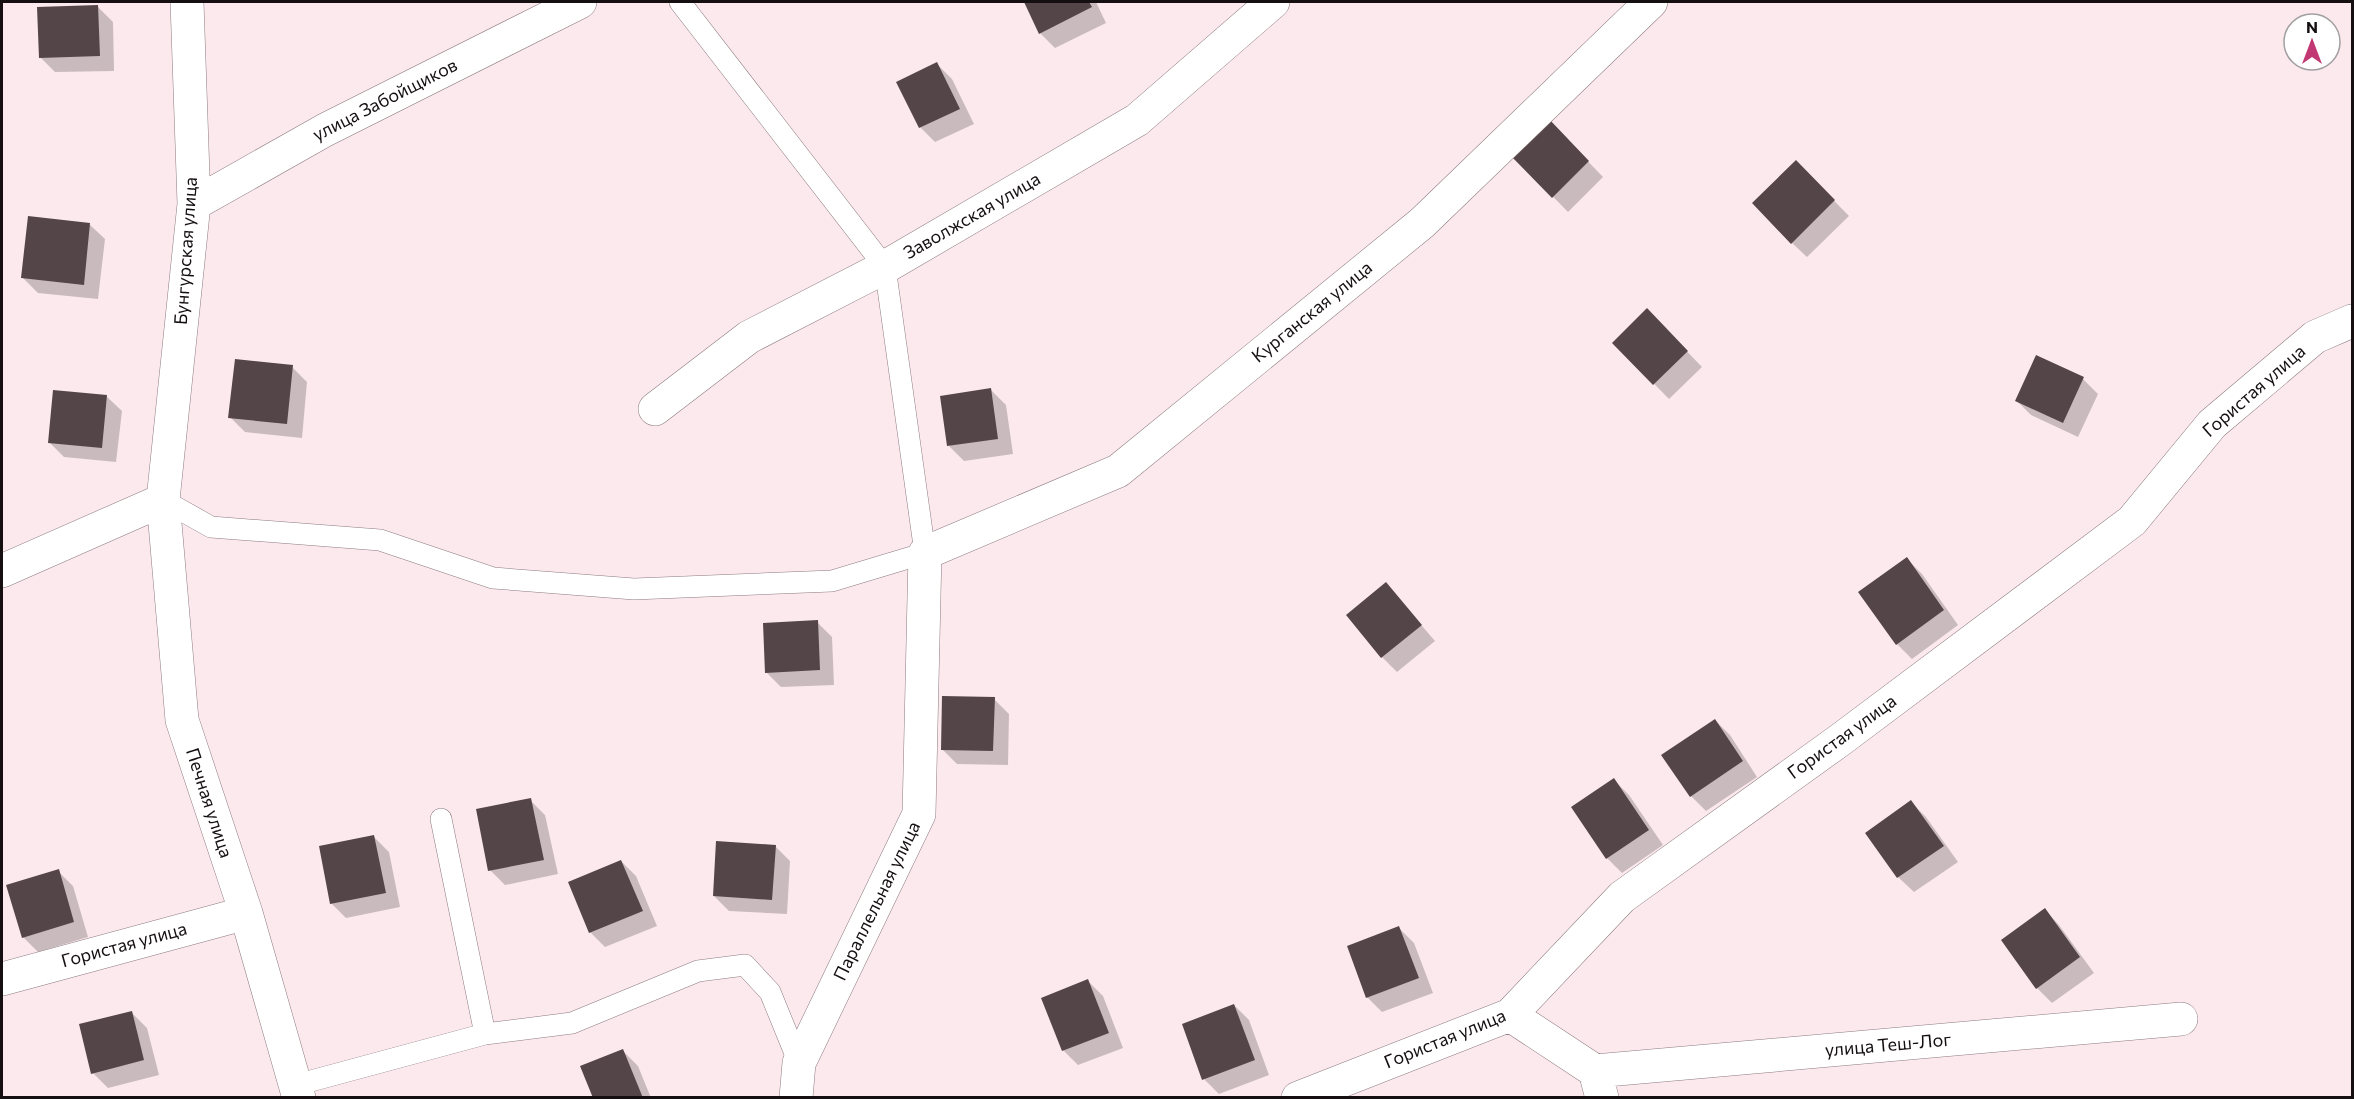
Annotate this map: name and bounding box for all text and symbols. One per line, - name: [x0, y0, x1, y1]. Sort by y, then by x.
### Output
- north arrow: [2282, 12, 2342, 72]
- text: N: [2306, 17, 2318, 36]
- street label: улица Забойщиков: [309, 53, 461, 145]
- street label: Заволжская улица: [899, 167, 1044, 263]
- street label: Бунгурская улица: [169, 176, 201, 326]
- street label: Курганская улица: [1247, 256, 1376, 367]
- street label: Гористая улица: [2197, 340, 2309, 441]
- street label: Гористая улица: [1783, 689, 1900, 783]
- street label: Печная улица: [182, 745, 238, 860]
- street label: Параллельная улица: [828, 817, 924, 984]
- street label: Гористая улица: [58, 917, 189, 971]
- street label: Гористая улица: [1381, 1004, 1509, 1072]
- street label: улица Теш-Лог: [1824, 1028, 1952, 1060]

